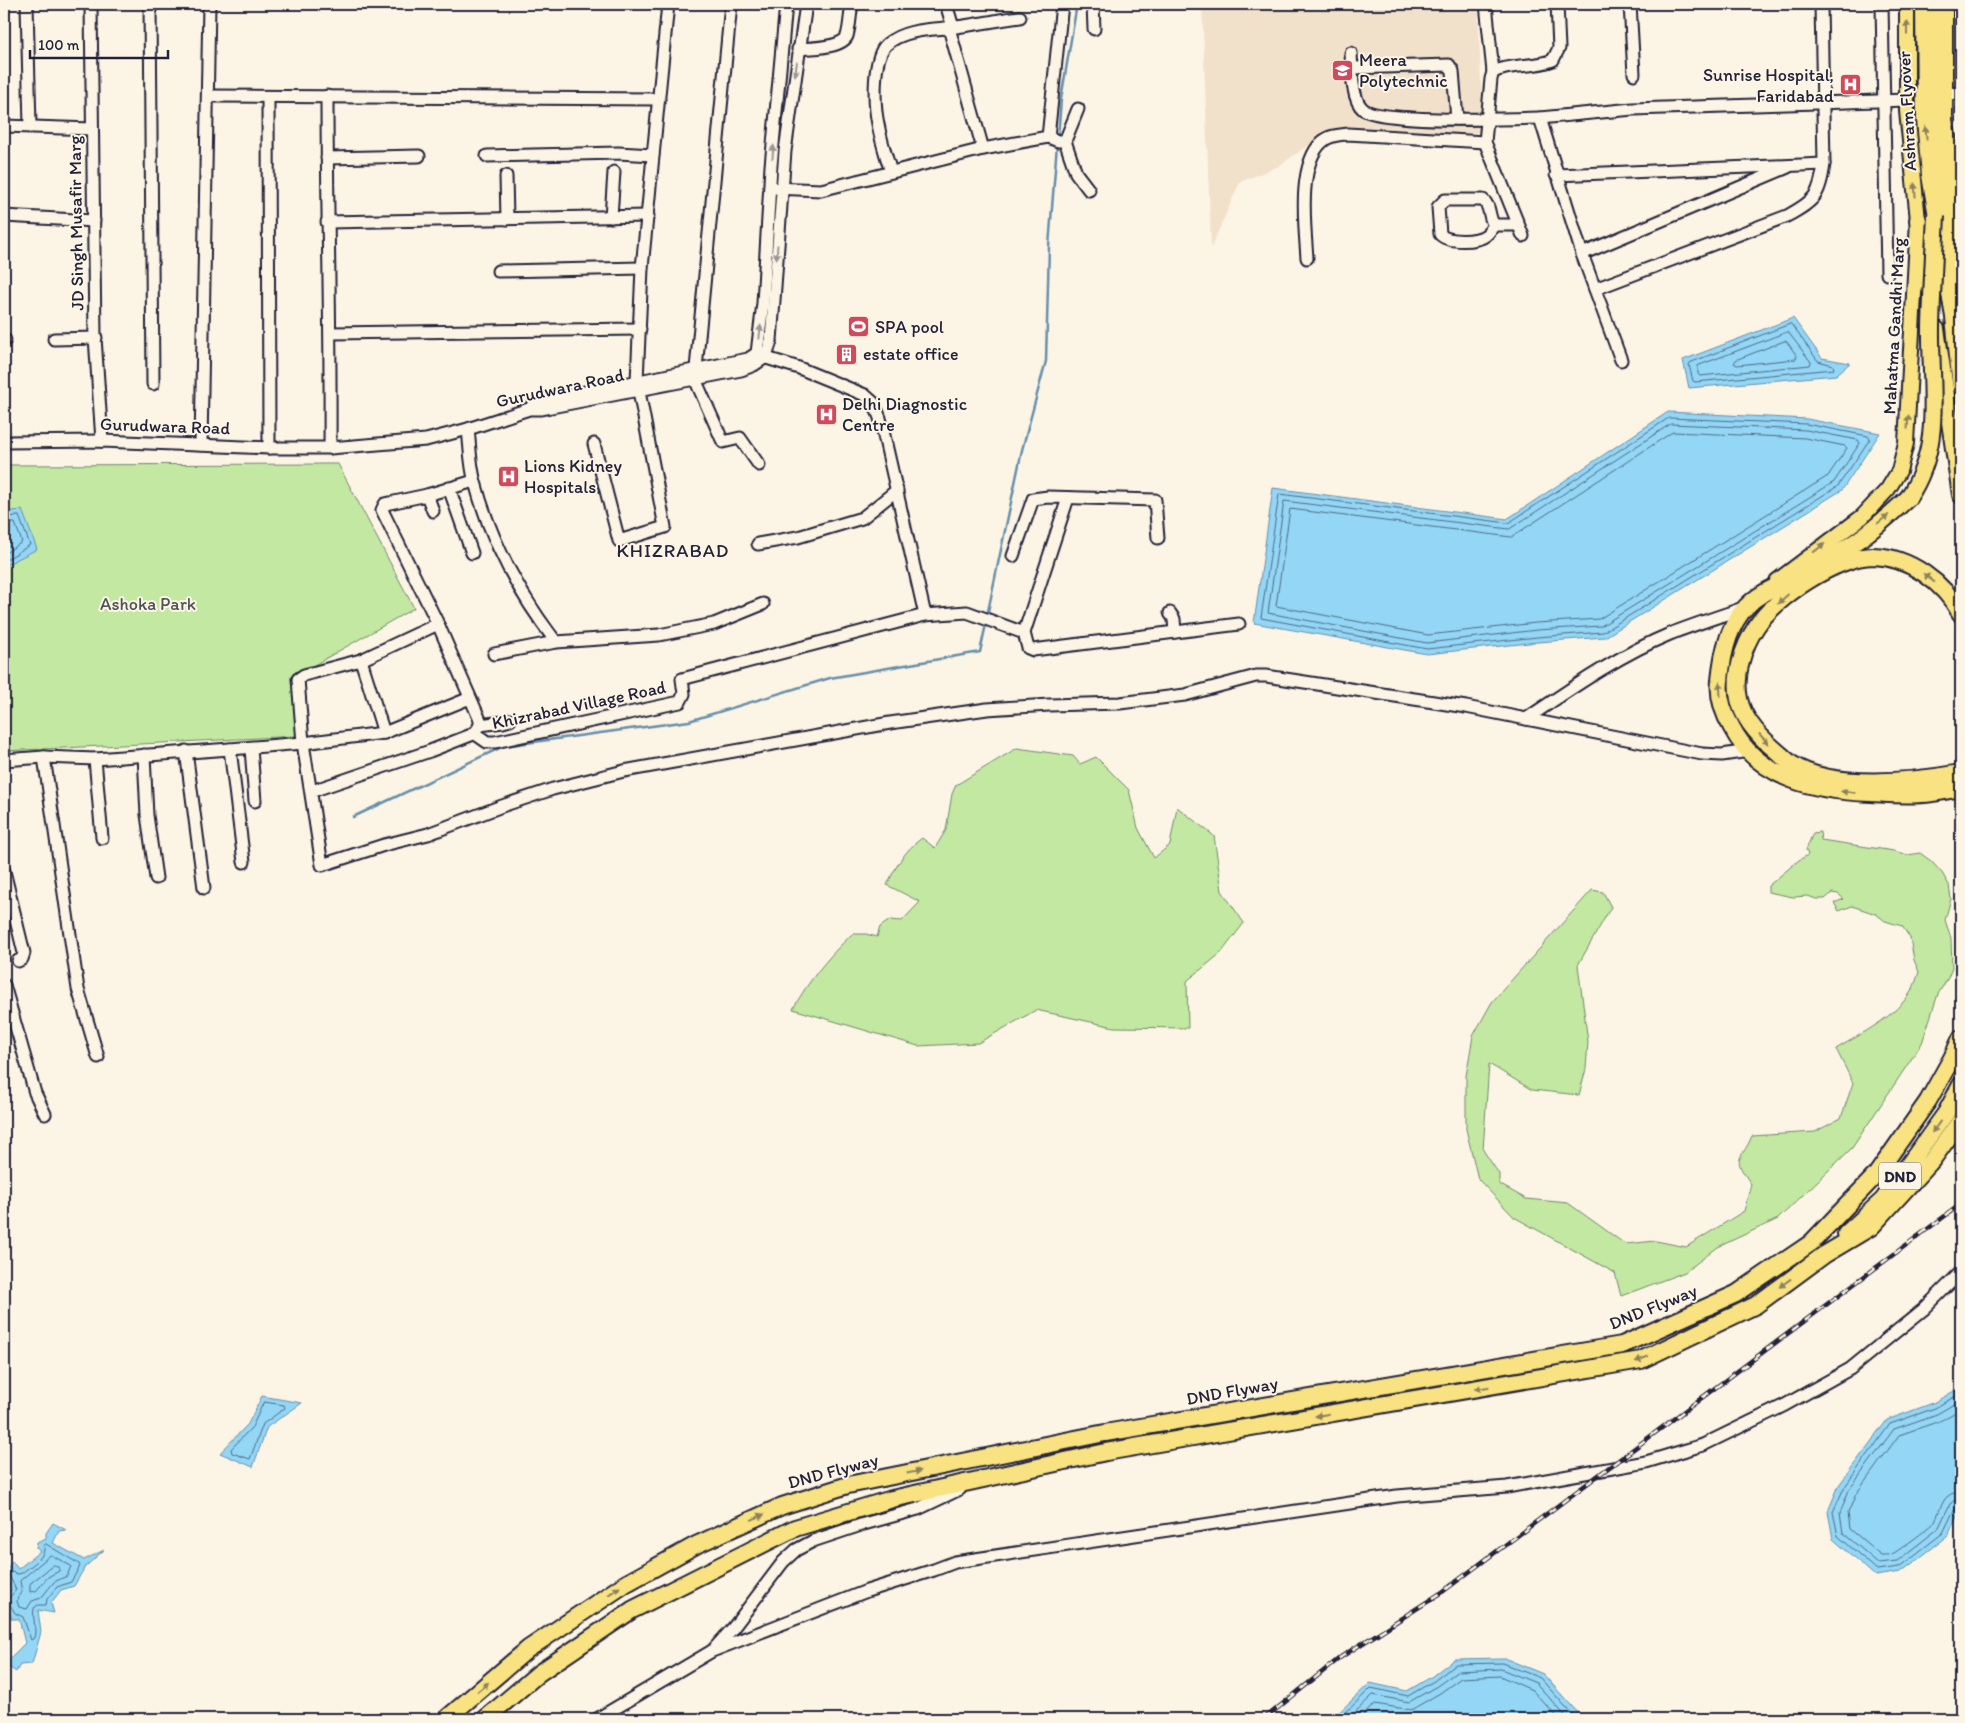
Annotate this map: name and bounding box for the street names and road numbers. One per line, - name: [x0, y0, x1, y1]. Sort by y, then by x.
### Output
- street label: Ashram Flyover: [1893, 50, 1921, 172]
- street label: JD Singh Musafir Marg: [63, 134, 89, 311]
- street label: Mahatma Gandhi Marg: [1878, 236, 1910, 415]
- street label: Gurudwara Road: [494, 364, 626, 412]
- street label: Gurudwara Road: [100, 413, 231, 439]
- street label: Khizrabad Village Road: [490, 676, 668, 734]
- road number: DND: [1879, 1162, 1921, 1190]
- street label: DND Flyway: [1606, 1279, 1701, 1335]
- street label: DND Flyway: [1184, 1372, 1280, 1410]
- street label: DND Flyway: [785, 1448, 881, 1494]

